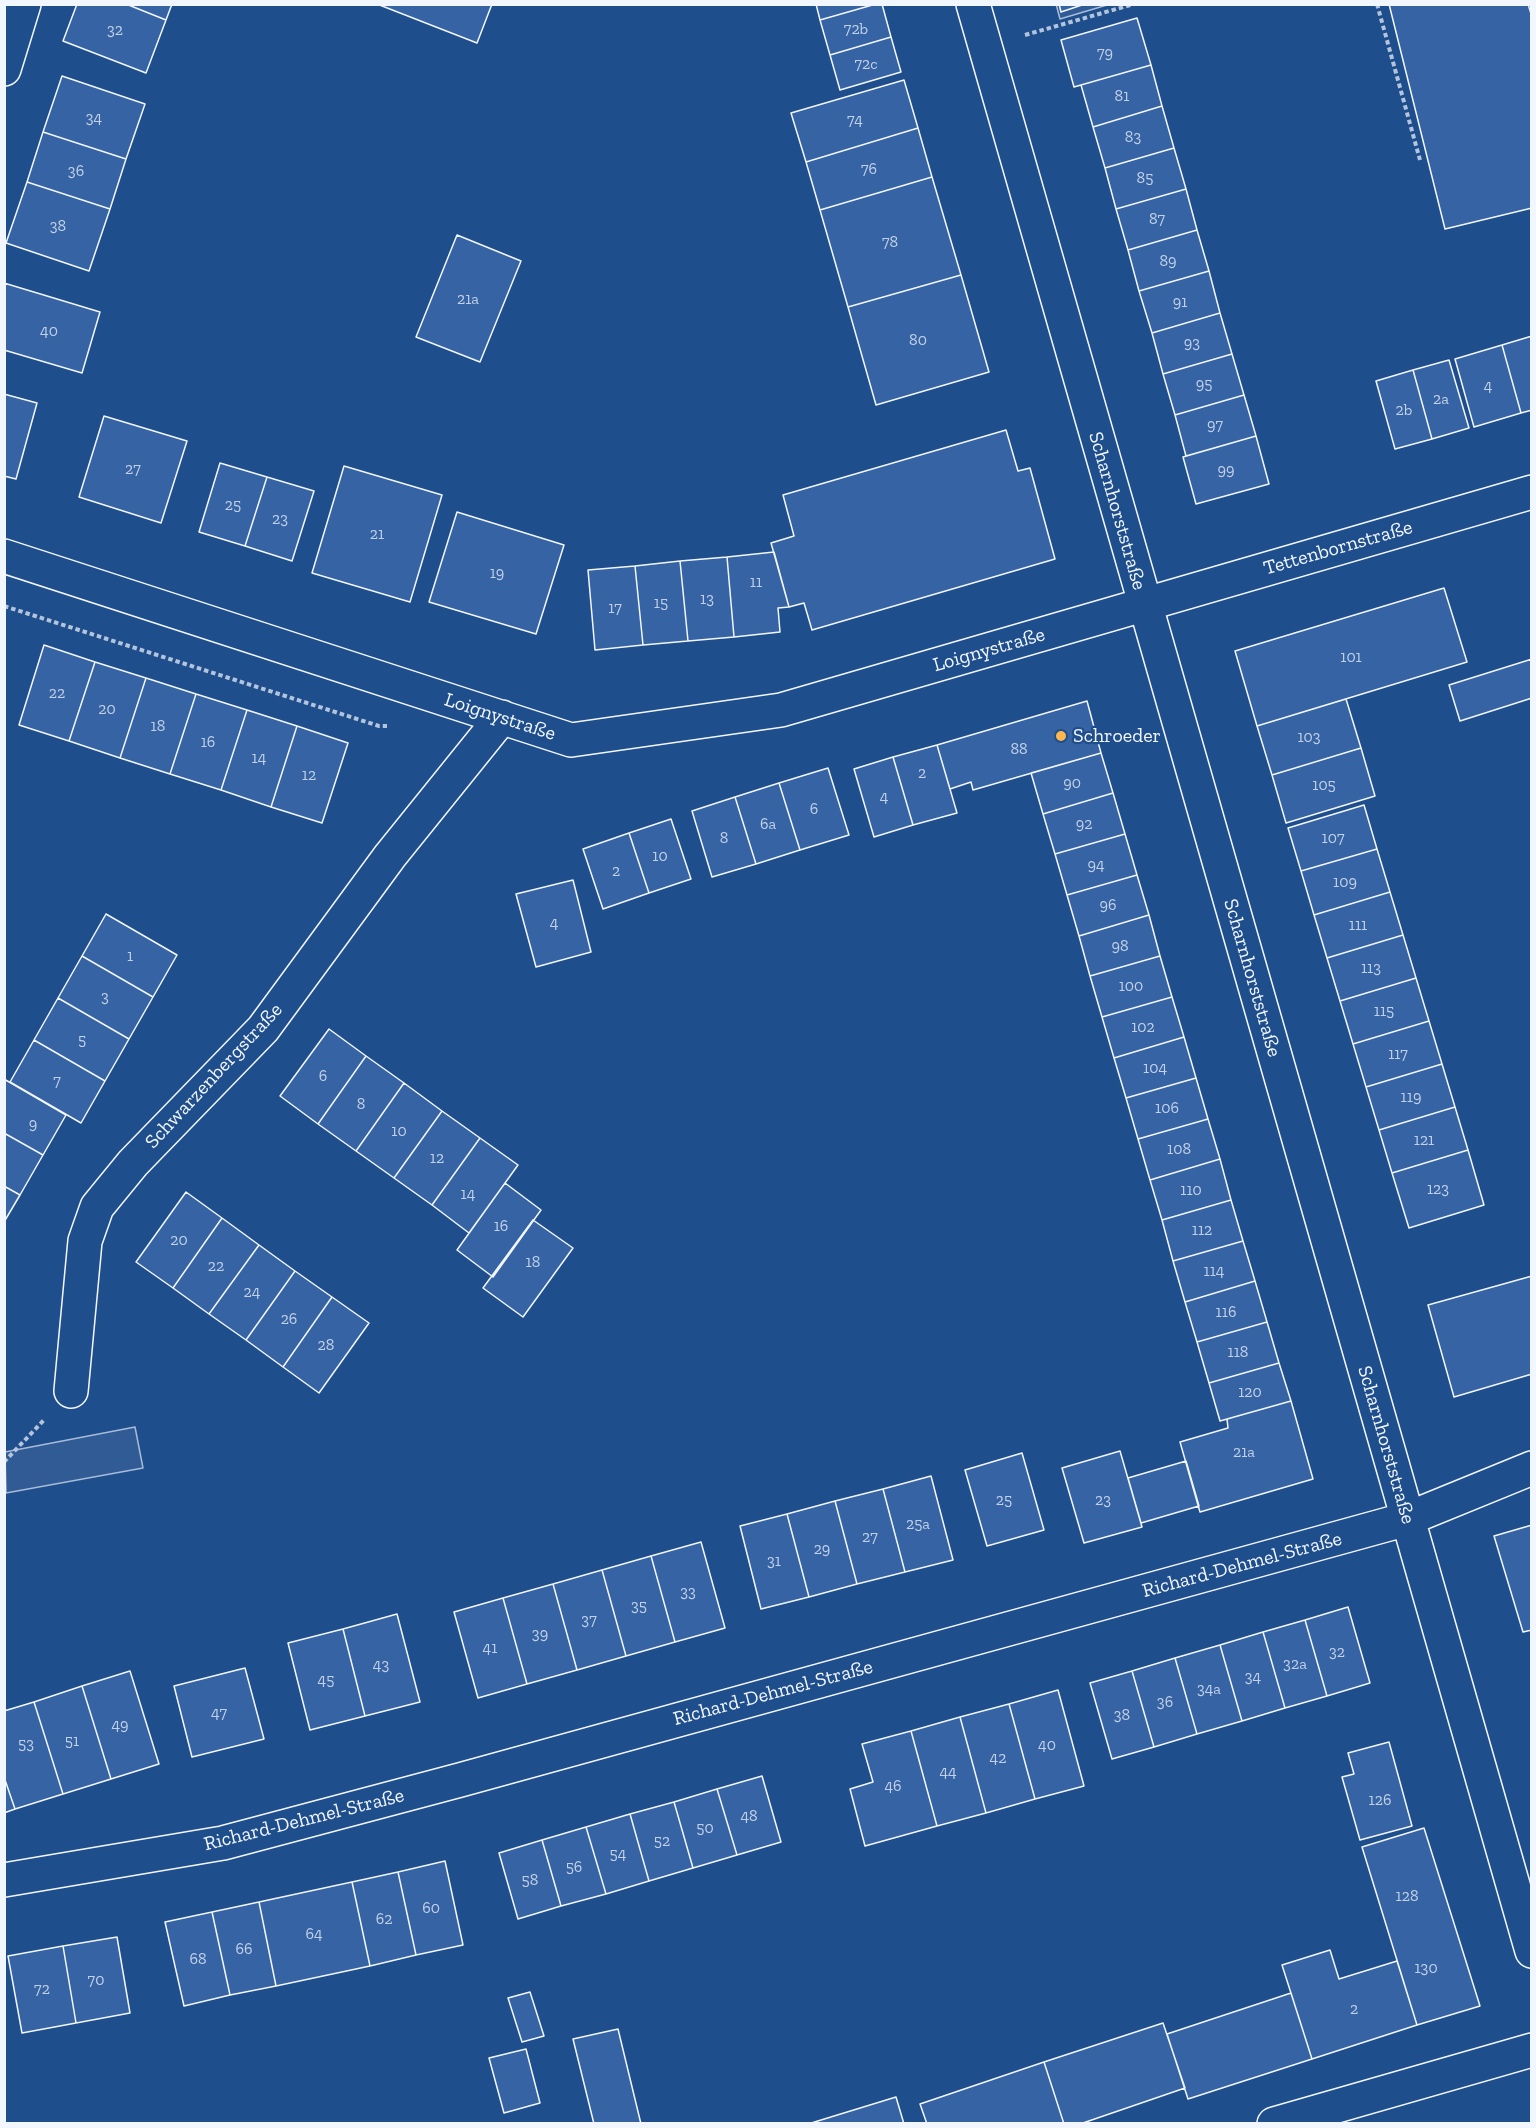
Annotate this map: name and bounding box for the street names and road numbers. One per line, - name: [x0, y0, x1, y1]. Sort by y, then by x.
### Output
- street label: Scharnhorststraße: [1083, 429, 1151, 593]
- street label: Tettenbornstraße: [1261, 515, 1415, 581]
- street label: Loignystraße: [930, 623, 1048, 677]
- street label: Loignystraße: [441, 688, 559, 746]
- street label: Scharnhorststraße: [1218, 896, 1286, 1060]
- street label: Schwarzenbergstraße: [140, 998, 288, 1154]
- street label: Scharnhorststraße: [1352, 1363, 1420, 1527]
- street label: Richard-Dehmel-Straße: [1140, 1527, 1344, 1603]
- street label: Richard-Dehmel-Straße: [671, 1655, 875, 1731]
- street label: Richard-Dehmel-Straße: [201, 1783, 407, 1857]

